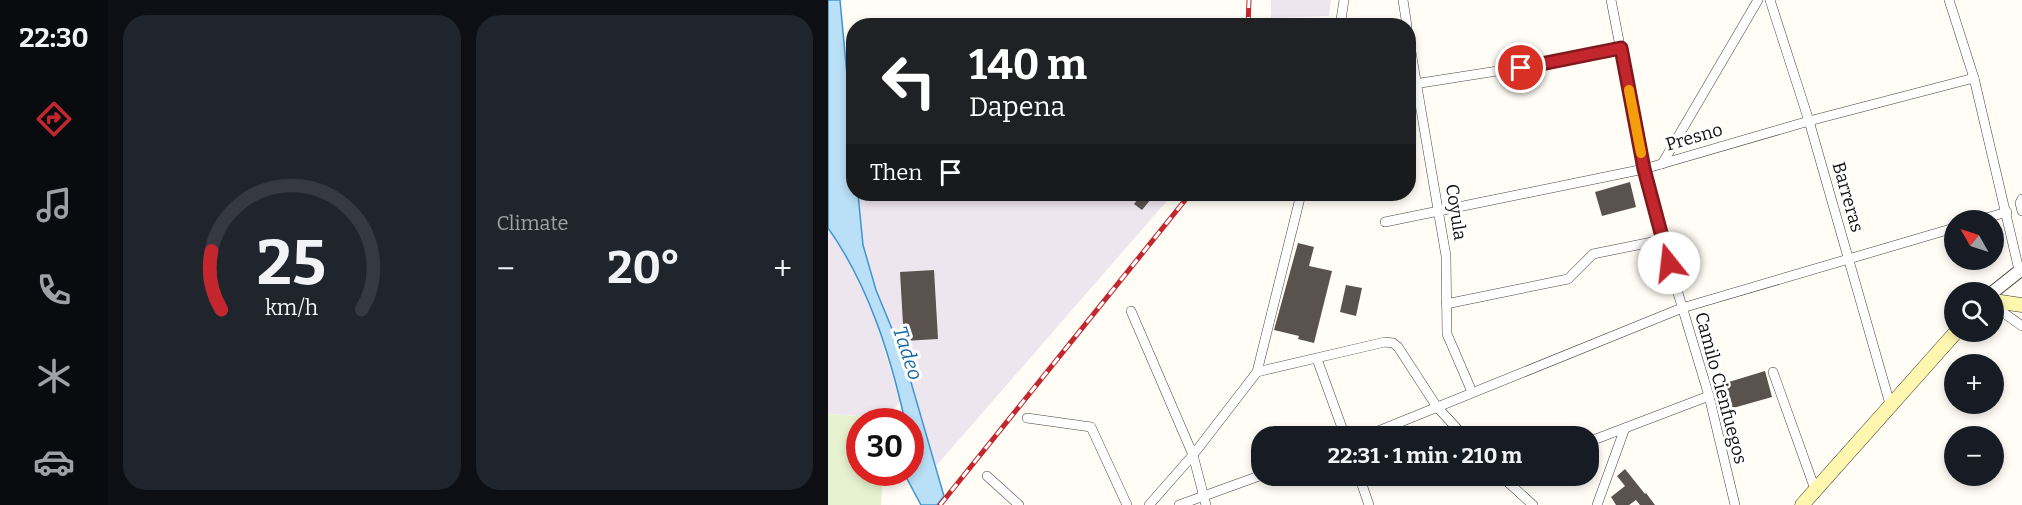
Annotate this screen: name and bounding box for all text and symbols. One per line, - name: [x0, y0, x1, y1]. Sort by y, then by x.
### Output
- text: 22:30: [19, 22, 89, 54]
- text: 140 m: [969, 40, 1087, 90]
- icon: left: [870, 42, 948, 120]
- pin: [1495, 42, 1546, 93]
- icon: arrive: [1504, 51, 1537, 84]
- text: Dapena: [969, 91, 1065, 123]
- icon: directions: [33, 98, 75, 140]
- street label: Presno: [1663, 118, 1725, 156]
- icon: arrive: [934, 156, 967, 189]
- text: Then: [870, 159, 922, 186]
- street label: Barreras: [1828, 159, 1868, 235]
- street label: Coyula: [1441, 182, 1471, 242]
- icon: music: [33, 184, 75, 226]
- north arrow: [1944, 210, 2004, 270]
- map controls: [1944, 210, 2004, 486]
- text: Climate: [497, 211, 568, 235]
- text: 25: [257, 226, 326, 301]
- position arrow: [1637, 231, 1701, 295]
- text: 20°: [607, 241, 681, 295]
- text: −: [497, 249, 515, 289]
- text: +: [773, 249, 792, 289]
- icon: phone: [33, 269, 75, 311]
- button: search: [1944, 282, 2004, 342]
- text: km/h: [265, 295, 318, 321]
- street label: Camilo Cienfuegos: [1690, 310, 1752, 466]
- water label: Tadeo: [888, 323, 928, 383]
- button: +: [1944, 354, 2004, 414]
- icon: climate: [33, 355, 75, 397]
- speed limit sign: 30: [846, 408, 924, 486]
- button: −: [1944, 426, 2004, 486]
- icon: car: [33, 441, 75, 483]
- text: 22:31 · 1 min · 210 m: [1328, 442, 1522, 469]

